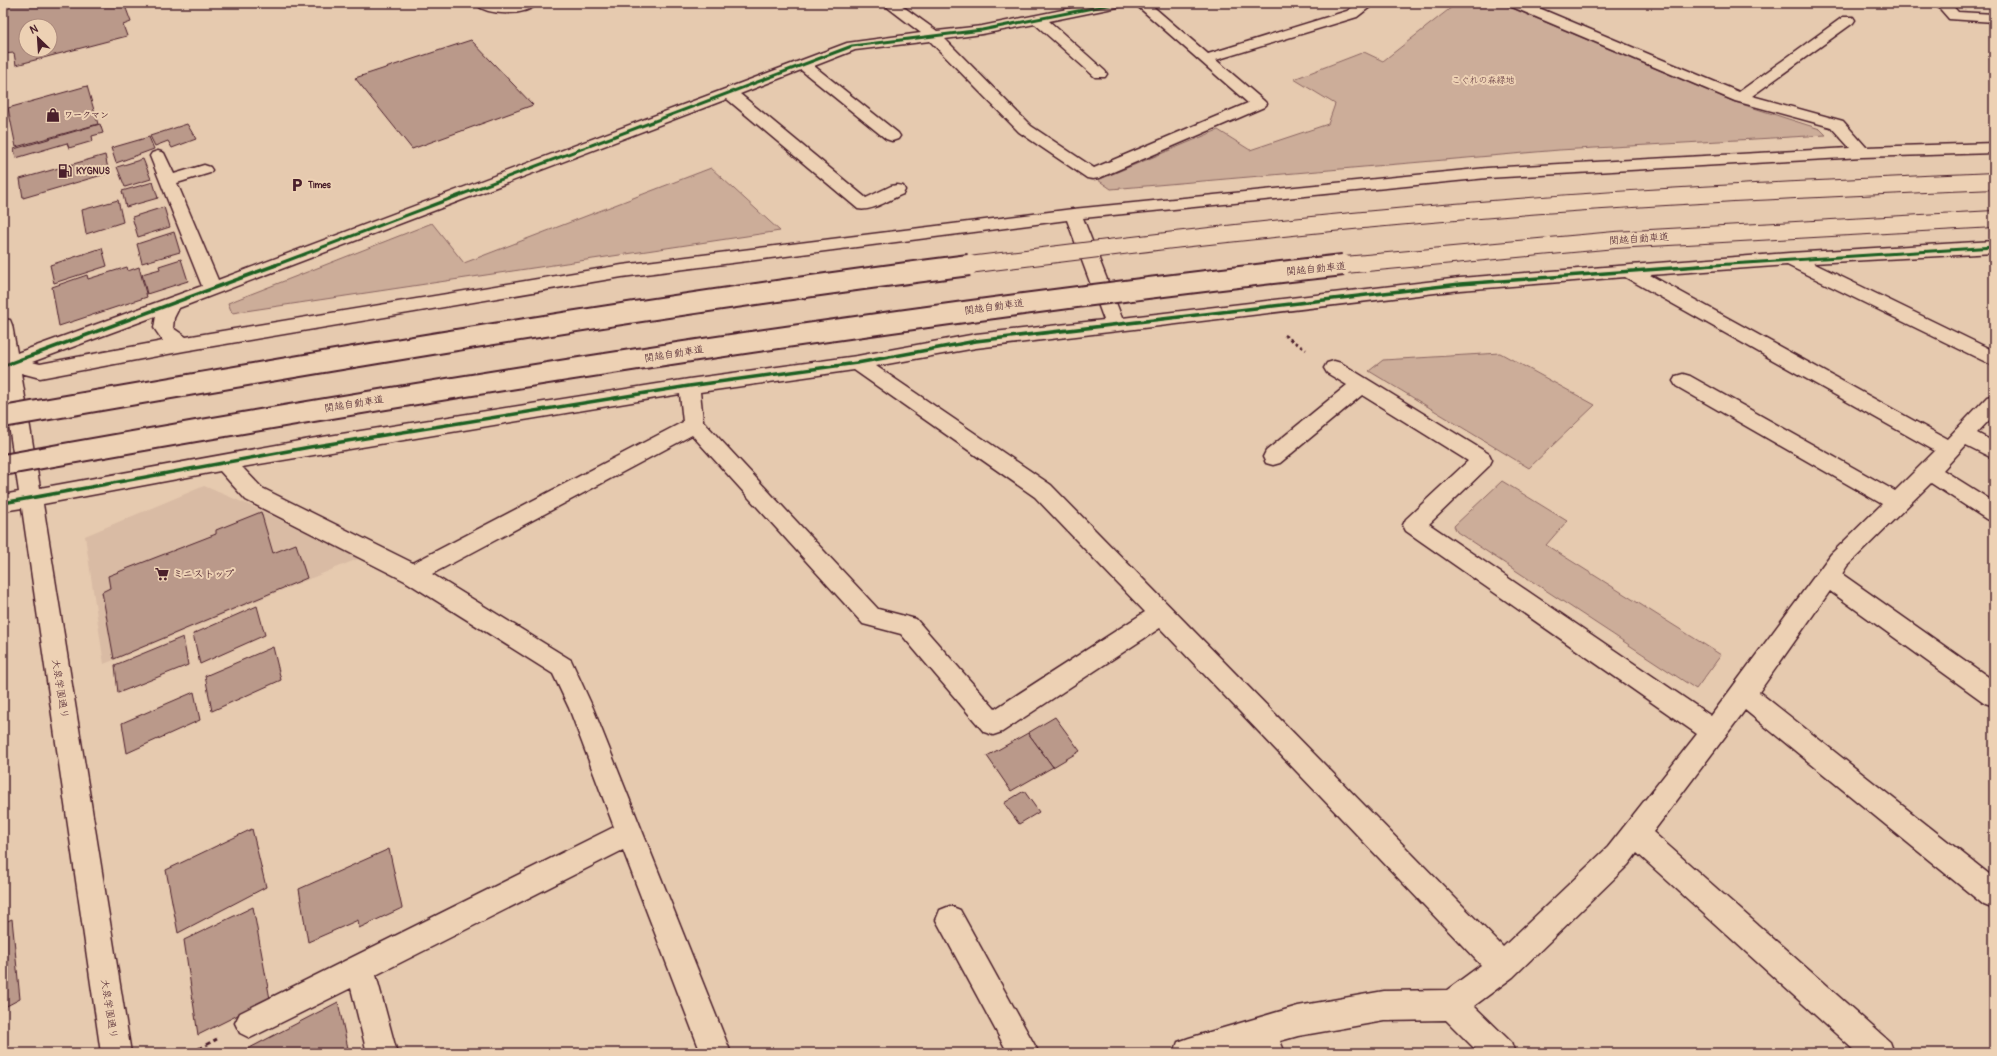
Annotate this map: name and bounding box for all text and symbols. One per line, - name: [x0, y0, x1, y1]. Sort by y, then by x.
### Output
- north arrow: [18, 18, 58, 58]
- text: N: [28, 22, 41, 37]
- park label: こぐれの森緑地: [1452, 75, 1514, 86]
- shop icon: ワークマン: [45, 107, 61, 123]
- place label: ワークマン: [64, 110, 109, 121]
- fuel station icon: KYGNUS: [57, 163, 73, 179]
- place label: KYGNUS: [76, 166, 110, 177]
- parking icon: Times: [289, 177, 305, 193]
- place label: Times: [307, 180, 332, 191]
- street label: 関越自動車道: [1609, 231, 1669, 247]
- street label: 関越自動車道: [1286, 260, 1346, 278]
- street label: 関越自動車道: [963, 297, 1025, 317]
- street label: 関越自動車道: [643, 343, 705, 365]
- street label: 関越自動車道: [323, 393, 385, 415]
- supermarket icon: ミニストップ: [154, 566, 170, 582]
- place label: ミニストップ: [173, 568, 234, 580]
- street label: 大泉学園通り: [49, 658, 71, 720]
- street label: 大泉学園通り: [98, 978, 120, 1040]

